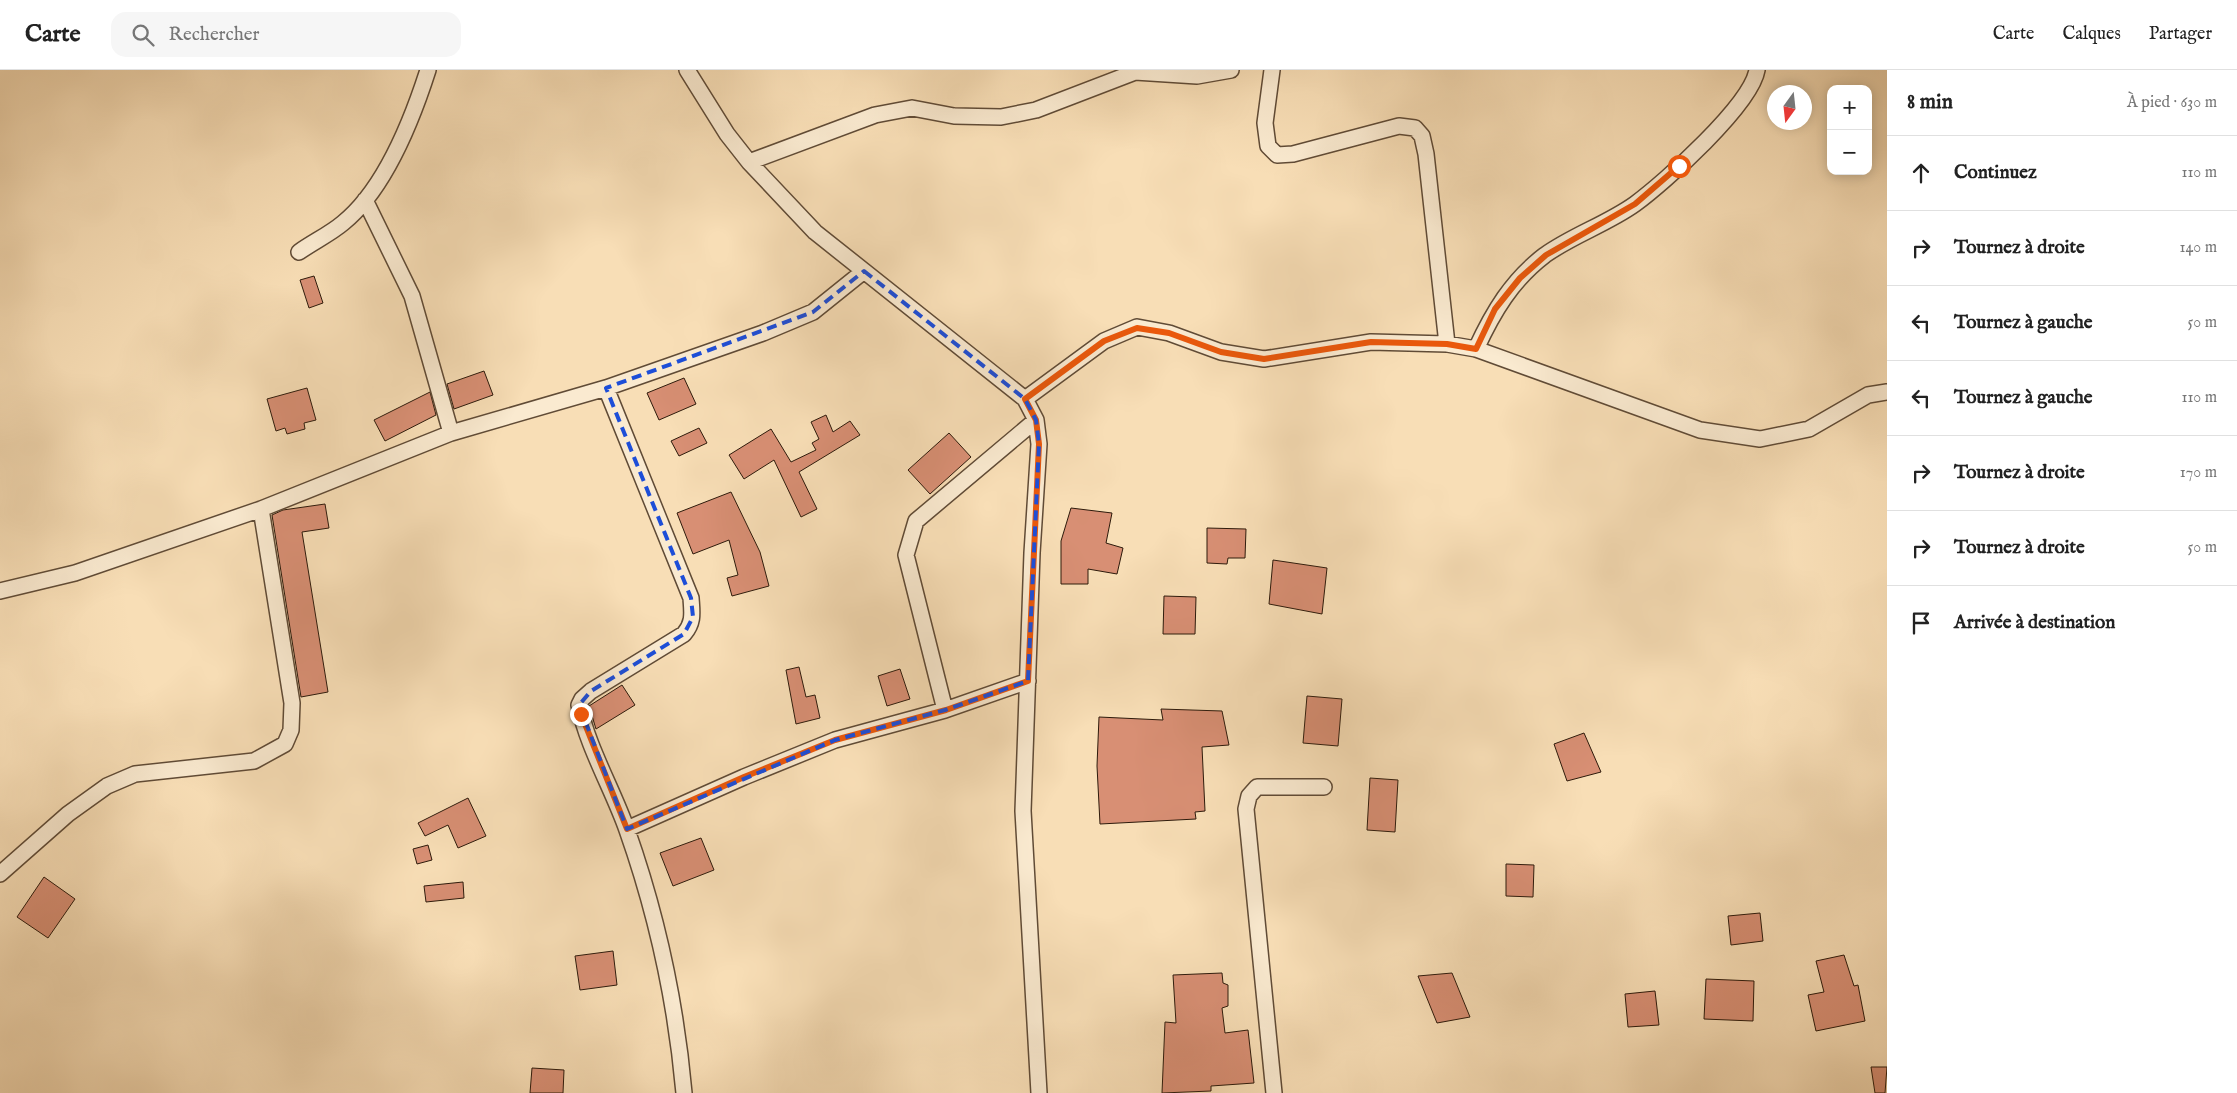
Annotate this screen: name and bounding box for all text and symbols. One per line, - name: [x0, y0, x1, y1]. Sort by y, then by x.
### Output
- search box: [111, 12, 461, 57]
- text: Carte: [25, 19, 81, 50]
- icon: search: [129, 21, 157, 49]
- text: Rechercher: [169, 23, 260, 47]
- text: Carte: [1993, 23, 2034, 46]
- text: Calques: [2062, 23, 2121, 46]
- text: Partager: [2149, 23, 2212, 46]
- north arrow: [1767, 85, 1812, 130]
- map controls: [1827, 85, 1872, 175]
- button: +: [1827, 85, 1872, 130]
- text: 8 min: [1907, 89, 1953, 116]
- text: À pied · 630 m: [2127, 93, 2217, 113]
- button: −: [1827, 130, 1872, 175]
- route start: [1668, 155, 1691, 178]
- icon: ahead: [1907, 159, 1935, 187]
- text: Continuez: [1954, 161, 2037, 185]
- text: 110 m: [2181, 163, 2217, 183]
- icon: right: [1907, 234, 1935, 262]
- text: Tournez à droite: [1954, 236, 2085, 260]
- text: 140 m: [2179, 238, 2217, 258]
- icon: left: [1907, 309, 1935, 337]
- text: Tournez à gauche: [1954, 311, 2093, 335]
- text: 50 m: [2188, 313, 2217, 333]
- icon: left: [1907, 384, 1935, 412]
- text: Tournez à gauche: [1954, 386, 2093, 410]
- text: 110 m: [2181, 388, 2217, 408]
- icon: right: [1907, 459, 1935, 487]
- text: Tournez à droite: [1954, 461, 2085, 485]
- text: 170 m: [2180, 463, 2217, 483]
- icon: right: [1907, 534, 1935, 562]
- text: Tournez à droite: [1954, 536, 2085, 560]
- text: 50 m: [2188, 538, 2217, 558]
- icon: arrive: [1907, 609, 1935, 637]
- text: Arrivée à destination: [1954, 611, 2115, 635]
- route end: [570, 703, 593, 726]

